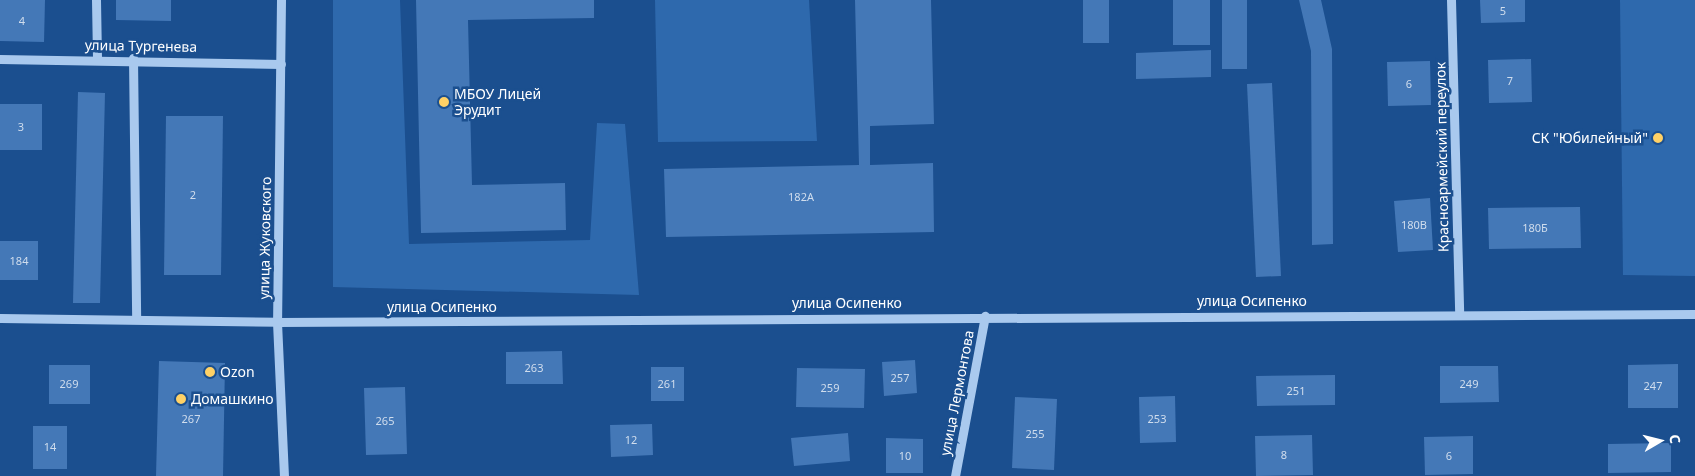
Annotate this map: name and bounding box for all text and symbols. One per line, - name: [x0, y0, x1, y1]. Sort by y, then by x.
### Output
- house number: 5: [1500, 4, 1506, 18]
- house number: 4: [19, 14, 25, 28]
- street label: улица Тургенева: [85, 37, 197, 55]
- street label: Красноармейский переулок: [1432, 62, 1452, 252]
- house number: 7: [1507, 74, 1513, 88]
- house number: 6: [1406, 77, 1412, 91]
- place label: МБОУ Лицей Эрудит: [454, 86, 541, 118]
- marker: МБОУ Лицей Эрудит: [438, 96, 450, 108]
- house number: 3: [18, 120, 24, 134]
- place label: СК "Юбилейный": [1532, 130, 1648, 146]
- marker: СК "Юбилейный": [1652, 132, 1664, 144]
- street label: улица Жуковского: [256, 176, 274, 300]
- house number: 2: [190, 188, 196, 202]
- house number: 182А: [788, 190, 814, 204]
- house number: 180В: [1401, 218, 1427, 232]
- house number: 180Б: [1522, 221, 1548, 235]
- house number: 184: [10, 254, 28, 268]
- street label: улица Осипенко: [1197, 293, 1307, 309]
- street label: улица Осипенко: [792, 295, 902, 311]
- street label: улица Осипенко: [387, 299, 497, 315]
- street label: улица Лермонтова: [937, 329, 977, 457]
- house number: 263: [525, 361, 543, 375]
- place label: Ozon: [220, 364, 255, 380]
- marker: Ozon: [204, 366, 216, 378]
- house number: 257: [891, 371, 909, 385]
- house number: 269: [60, 377, 78, 391]
- house number: 261: [658, 377, 676, 391]
- house number: 249: [1460, 377, 1478, 391]
- house number: 247: [1644, 379, 1662, 393]
- house number: 259: [821, 381, 839, 395]
- house number: 251: [1287, 384, 1305, 398]
- place label: Домашкино: [191, 391, 274, 407]
- marker: Домашкино: [175, 393, 187, 405]
- house number: 267: [182, 412, 200, 426]
- house number: 253: [1148, 412, 1166, 426]
- house number: 265: [376, 414, 394, 428]
- north arrow: [1635, 416, 1685, 466]
- house number: 255: [1026, 427, 1044, 441]
- house number: 12: [625, 433, 637, 447]
- text: С: [1665, 433, 1685, 445]
- house number: 14: [44, 440, 56, 454]
- house number: 8: [1281, 448, 1287, 462]
- house number: 10: [899, 449, 911, 463]
- house number: 6: [1446, 449, 1452, 463]

